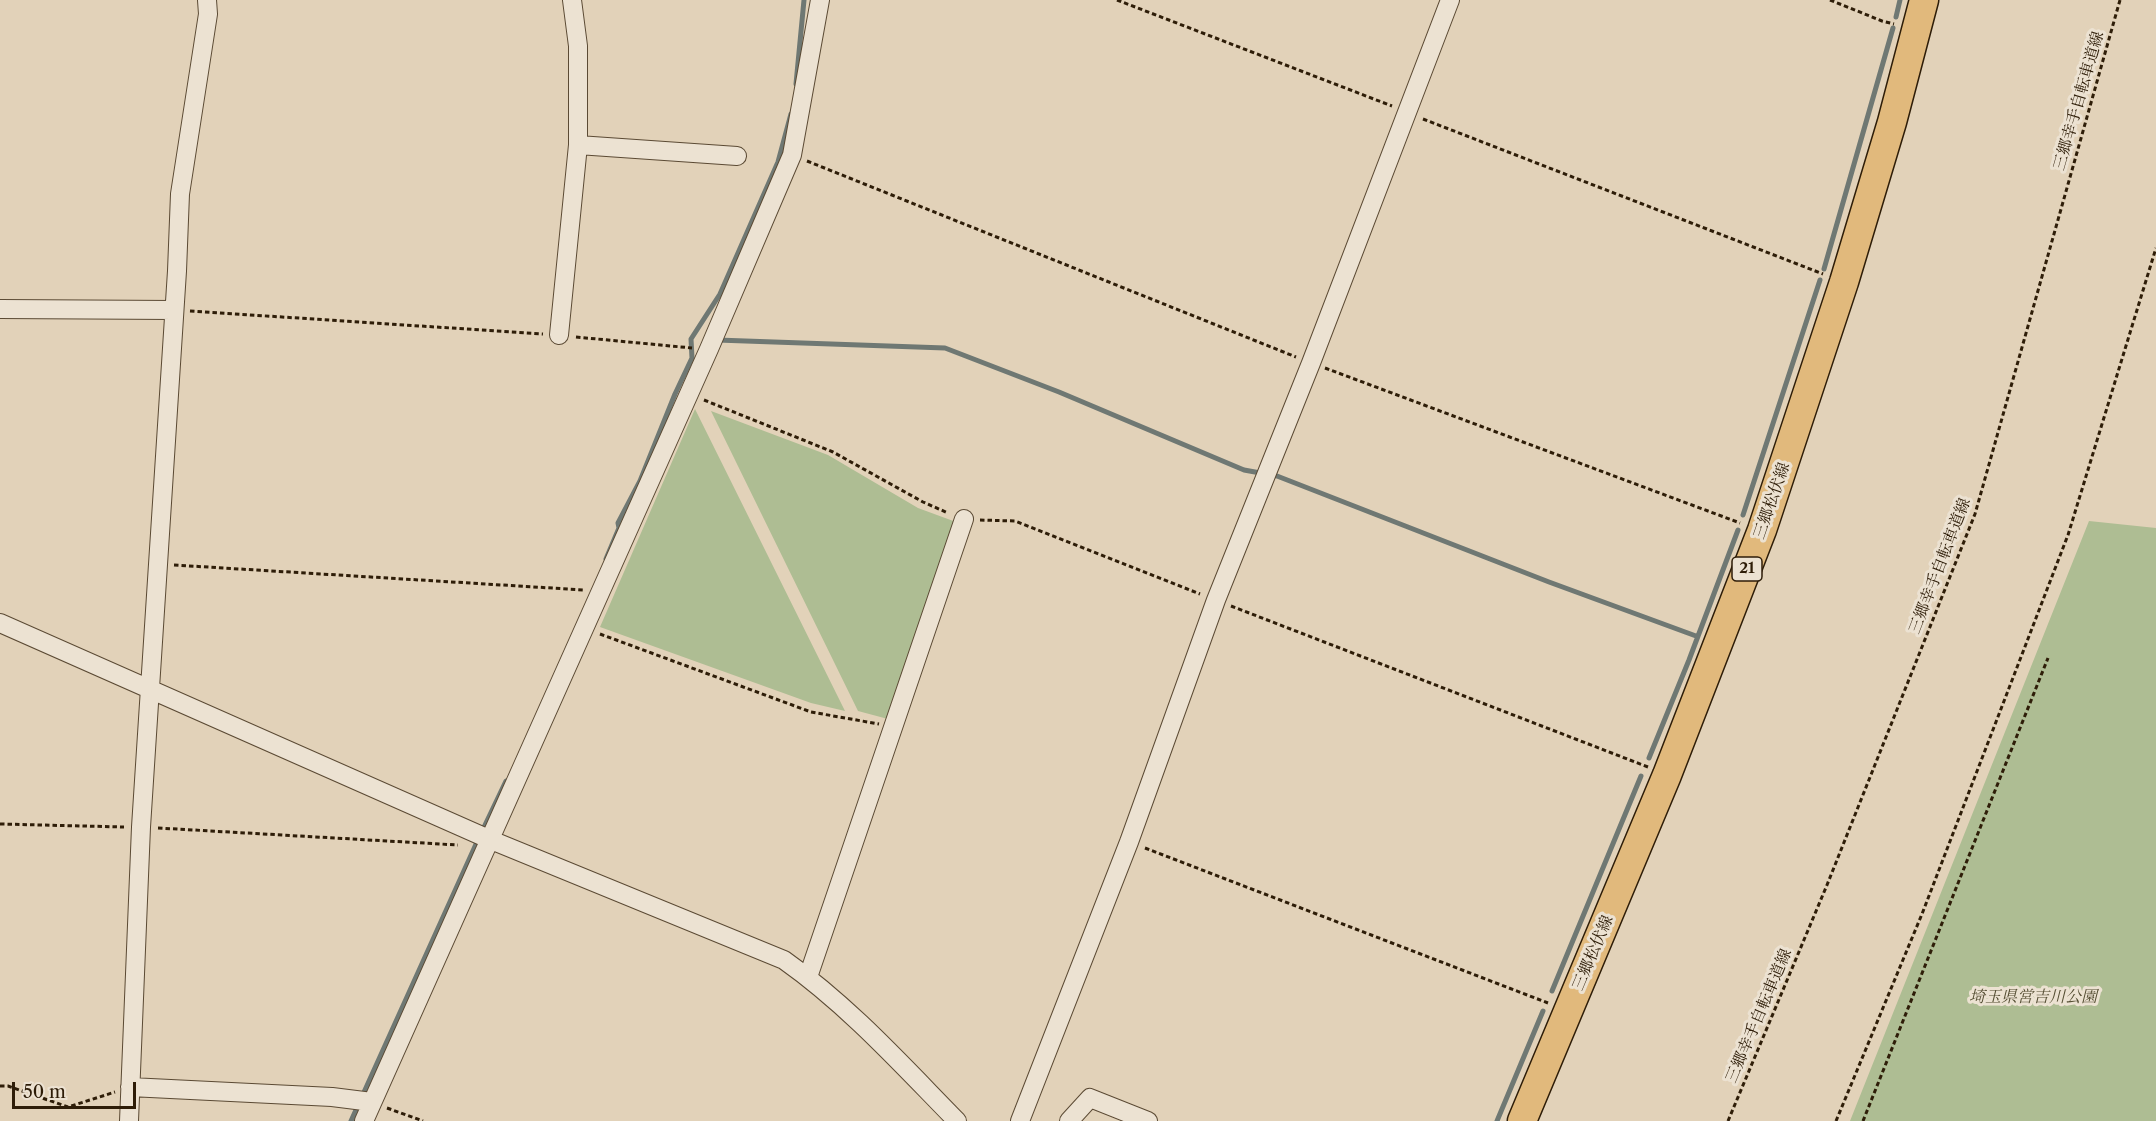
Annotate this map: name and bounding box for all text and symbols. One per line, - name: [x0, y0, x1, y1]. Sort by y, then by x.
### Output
- street label: 三郷幸手自転車道線: [2050, 29, 2108, 173]
- street label: 三郷松伏線: [1750, 460, 1794, 542]
- street label: 三郷幸手自転車道線: [1905, 495, 1975, 637]
- road number: 21: [1732, 557, 1762, 581]
- street label: 三郷松伏線: [1569, 912, 1617, 994]
- street label: 三郷幸手自転車道線: [1722, 946, 1796, 1086]
- park label: 埼玉県営吉川公園: [1969, 987, 2097, 1007]
- scale bar: [15, 1070, 140, 1108]
- text: 50 m: [23, 1081, 66, 1103]

